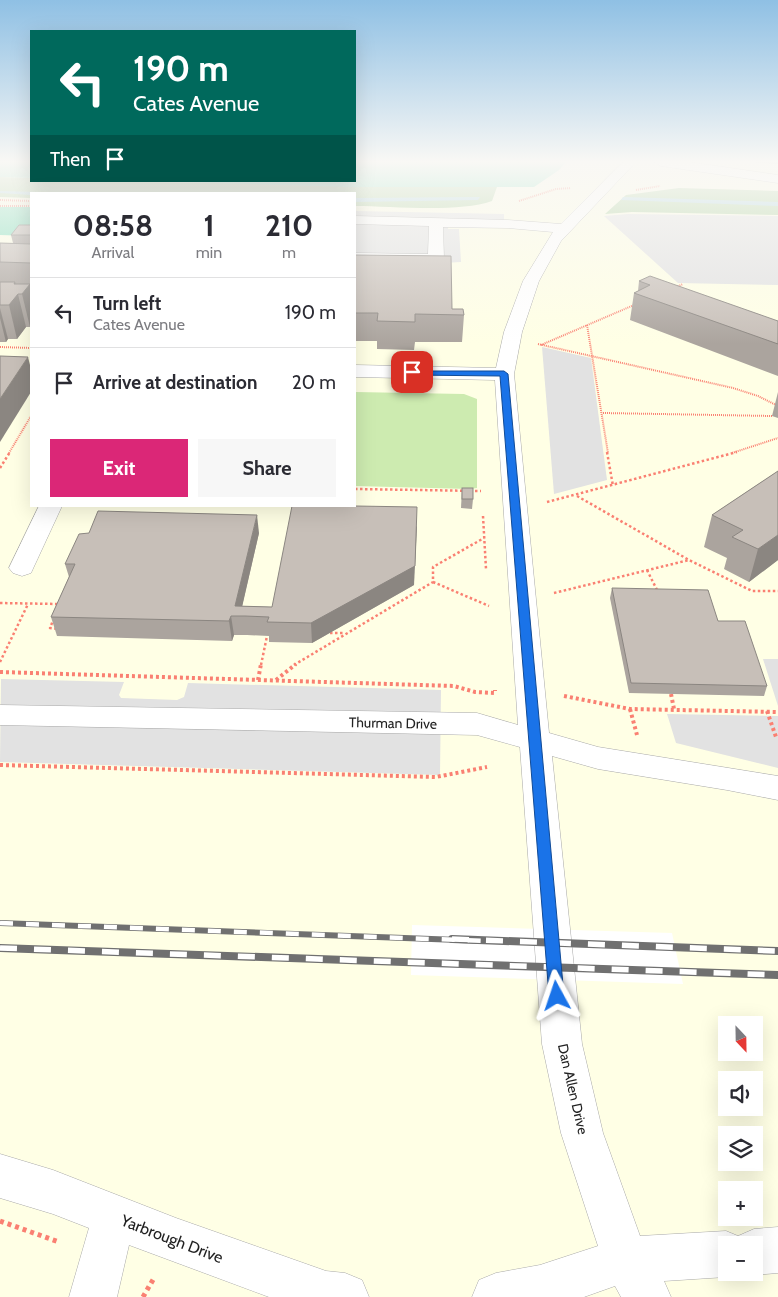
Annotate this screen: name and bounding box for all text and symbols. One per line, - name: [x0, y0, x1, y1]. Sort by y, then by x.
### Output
- text: 190 m: [133, 47, 229, 90]
- icon: left: [50, 50, 115, 115]
- text: Cates Avenue: [133, 90, 259, 117]
- icon: arrive: [101, 145, 129, 173]
- text: Then: [50, 148, 91, 171]
- text: 08:58: [73, 207, 153, 244]
- text: 1: [203, 207, 215, 244]
- text: 210: [265, 207, 313, 244]
- text: Arrival: [92, 243, 134, 262]
- text: min: [196, 243, 222, 262]
- text: m: [282, 243, 296, 262]
- text: Turn left: [93, 292, 161, 315]
- icon: left: [50, 299, 78, 327]
- text: 190 m: [285, 301, 336, 324]
- text: Cates Avenue: [93, 315, 185, 334]
- pin: [391, 351, 433, 393]
- icon: arrive: [398, 358, 426, 386]
- icon: arrive: [50, 369, 78, 397]
- text: Arrive at destination: [93, 371, 257, 394]
- text: 20 m: [292, 371, 336, 394]
- button: Exit: [50, 439, 188, 497]
- button: Share: [198, 439, 336, 497]
- street label: Thurman Drive: [349, 713, 437, 733]
- position arrow: [530, 969, 582, 1021]
- north arrow: [718, 1016, 762, 1061]
- map controls: [718, 1016, 763, 1281]
- street label: Dan Allen Drive: [554, 1042, 592, 1136]
- button: sound: [718, 1071, 763, 1116]
- button: layers: [718, 1126, 763, 1171]
- button: +: [718, 1181, 763, 1226]
- street label: Yarbrough Drive: [117, 1210, 226, 1267]
- button: −: [718, 1236, 763, 1281]

